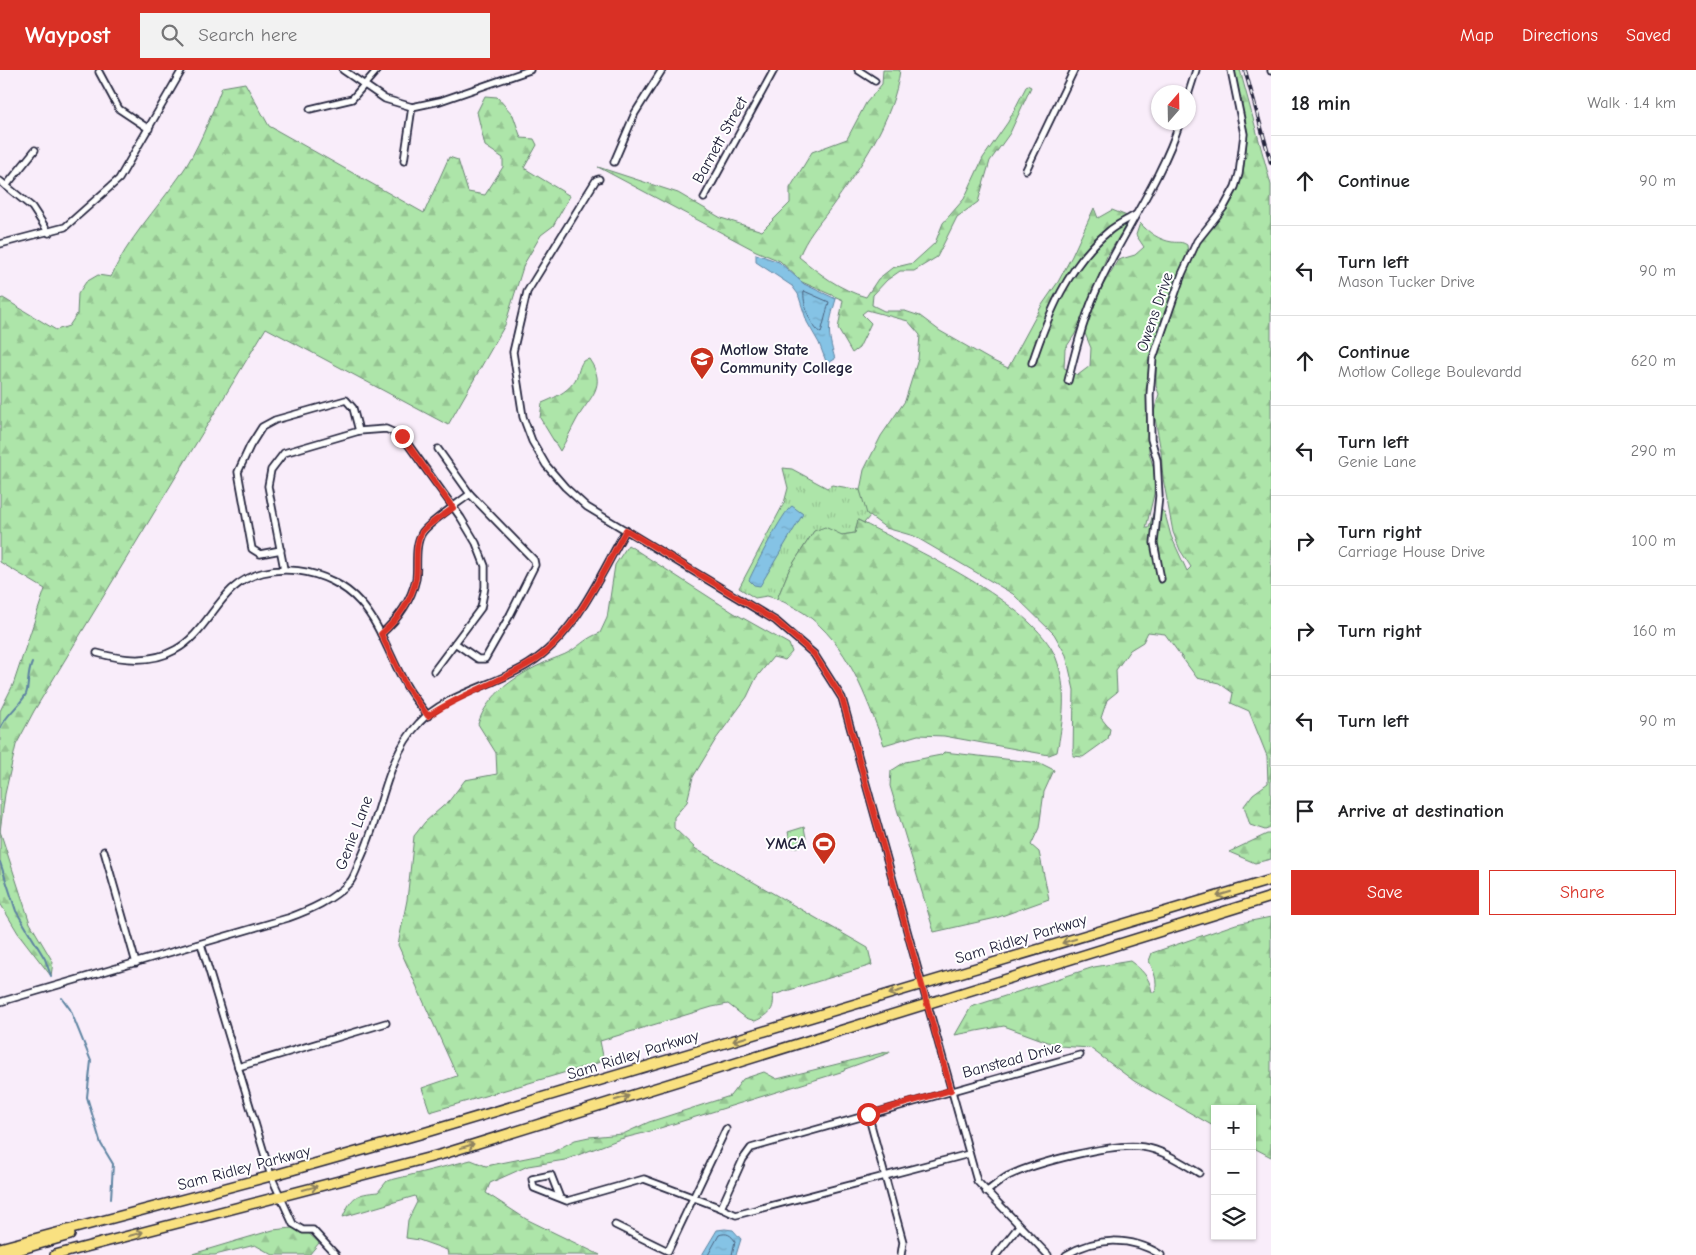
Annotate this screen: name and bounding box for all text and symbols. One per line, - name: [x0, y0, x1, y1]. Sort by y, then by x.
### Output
- search box: [140, 13, 490, 58]
- text: Waypost: [25, 21, 110, 49]
- icon: search: [158, 21, 186, 49]
- text: Search here: [198, 24, 297, 46]
- text: Map: [1460, 25, 1494, 46]
- text: Directions: [1522, 25, 1598, 46]
- text: Saved: [1626, 25, 1671, 46]
- north arrow: [1151, 85, 1196, 130]
- text: 18 min: [1291, 91, 1351, 115]
- street label: Barnett Street: [689, 93, 751, 186]
- text: Walk · 1.4 km: [1587, 94, 1676, 112]
- icon: ahead: [1291, 167, 1319, 195]
- text: Continue: [1338, 170, 1410, 192]
- text: 90 m: [1639, 172, 1676, 190]
- text: Turn left: [1338, 251, 1409, 273]
- icon: left: [1291, 257, 1319, 285]
- text: 90 m: [1639, 262, 1676, 280]
- street label: Owens Drive: [1133, 270, 1177, 354]
- text: Mason Tucker Drive: [1338, 273, 1475, 291]
- place label: Motlow State Community College: [720, 341, 853, 377]
- text: Continue: [1338, 341, 1410, 363]
- school or university icon: Motlow State Community College: [689, 346, 715, 380]
- icon: ahead: [1291, 347, 1319, 375]
- text: 620 m: [1631, 352, 1676, 370]
- text: Motlow College Boulevardd: [1338, 363, 1522, 381]
- route end: [391, 425, 414, 448]
- text: Turn left: [1338, 431, 1409, 453]
- icon: left: [1291, 437, 1319, 465]
- text: 290 m: [1631, 442, 1676, 460]
- text: Genie Lane: [1338, 453, 1416, 471]
- text: Turn right: [1338, 521, 1422, 543]
- icon: right: [1291, 527, 1319, 555]
- text: 100 m: [1632, 532, 1676, 550]
- text: Carriage House Drive: [1338, 543, 1485, 561]
- icon: right: [1291, 617, 1319, 645]
- text: Turn right: [1338, 620, 1422, 642]
- text: 160 m: [1633, 622, 1676, 640]
- icon: left: [1291, 707, 1319, 735]
- text: Turn left: [1338, 710, 1409, 732]
- text: 90 m: [1639, 712, 1676, 730]
- street label: Genie Lane: [332, 793, 376, 873]
- icon: arrive: [1291, 797, 1319, 825]
- text: Arrive at destination: [1338, 800, 1504, 822]
- sports icon: YMCA: [811, 831, 837, 865]
- place label: YMCA: [766, 835, 806, 853]
- button: Save: [1291, 870, 1479, 915]
- button: Share: [1489, 870, 1676, 915]
- one-way arrow: [1217, 890, 1233, 900]
- street label: Sam Ridley Parkway: [953, 910, 1090, 968]
- one-way arrow: [1061, 936, 1077, 946]
- one-way arrow: [889, 988, 905, 998]
- street label: Sam Ridley Parkway: [565, 1026, 702, 1084]
- one-way arrow: [733, 1034, 749, 1044]
- street label: Banstead Drive: [960, 1038, 1064, 1082]
- one-way arrow: [614, 1093, 630, 1103]
- route start: [857, 1103, 880, 1126]
- map controls: [1211, 1105, 1256, 1240]
- button: +: [1211, 1105, 1256, 1150]
- street label: Sam Ridley Parkway: [176, 1141, 313, 1194]
- one-way arrow: [458, 1141, 474, 1151]
- button: −: [1211, 1150, 1256, 1195]
- one-way arrow: [301, 1183, 317, 1193]
- button: layers: [1211, 1195, 1256, 1240]
- one-way arrow: [127, 1229, 143, 1238]

